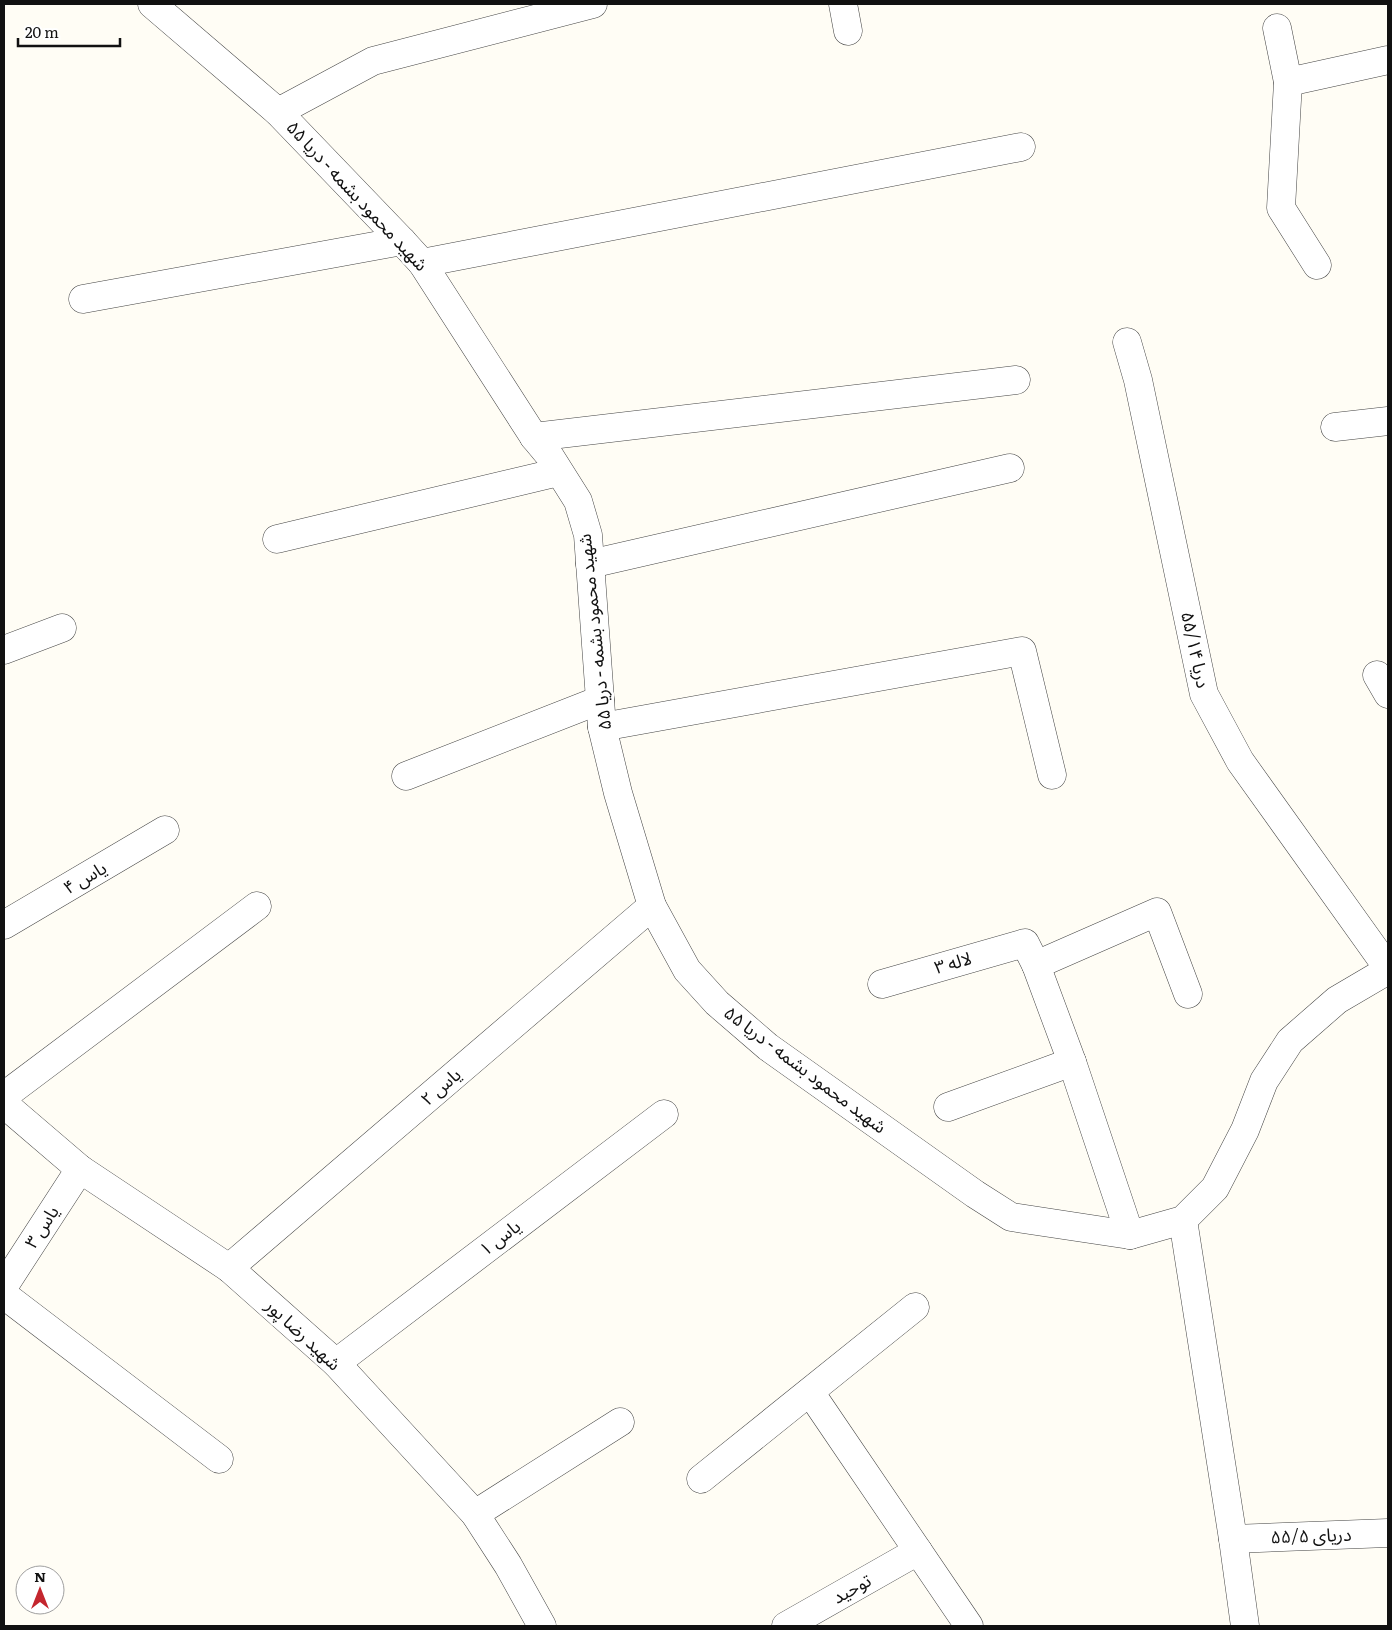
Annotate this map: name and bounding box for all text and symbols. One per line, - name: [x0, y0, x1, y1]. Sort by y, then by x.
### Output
- scale bar: [18, 15, 120, 47]
- text: 20 m: [25, 20, 59, 43]
- street label: شهید محمود بشمه - دریا ۵۵: [281, 114, 435, 276]
- street label: شهید محمود بشمه - دریا ۵۵: [570, 533, 617, 732]
- street label: دریا ۵۵/۱۴: [1175, 609, 1218, 691]
- street label: یاس ۴: [57, 853, 111, 900]
- street label: لاله ۳: [931, 943, 974, 980]
- street label: شهید محمود بشمه - دریا ۵۵: [719, 999, 893, 1139]
- street label: یاس ۲: [414, 1060, 466, 1111]
- street label: یاس ۳: [17, 1199, 65, 1253]
- street label: یاس ۱: [472, 1212, 526, 1262]
- street label: شهید رضا پور: [259, 1291, 348, 1376]
- street label: دریای ۵۵/۵: [1270, 1520, 1352, 1549]
- north arrow: [15, 1565, 65, 1615]
- text: N: [34, 1566, 46, 1586]
- street label: توحید: [827, 1566, 876, 1609]

